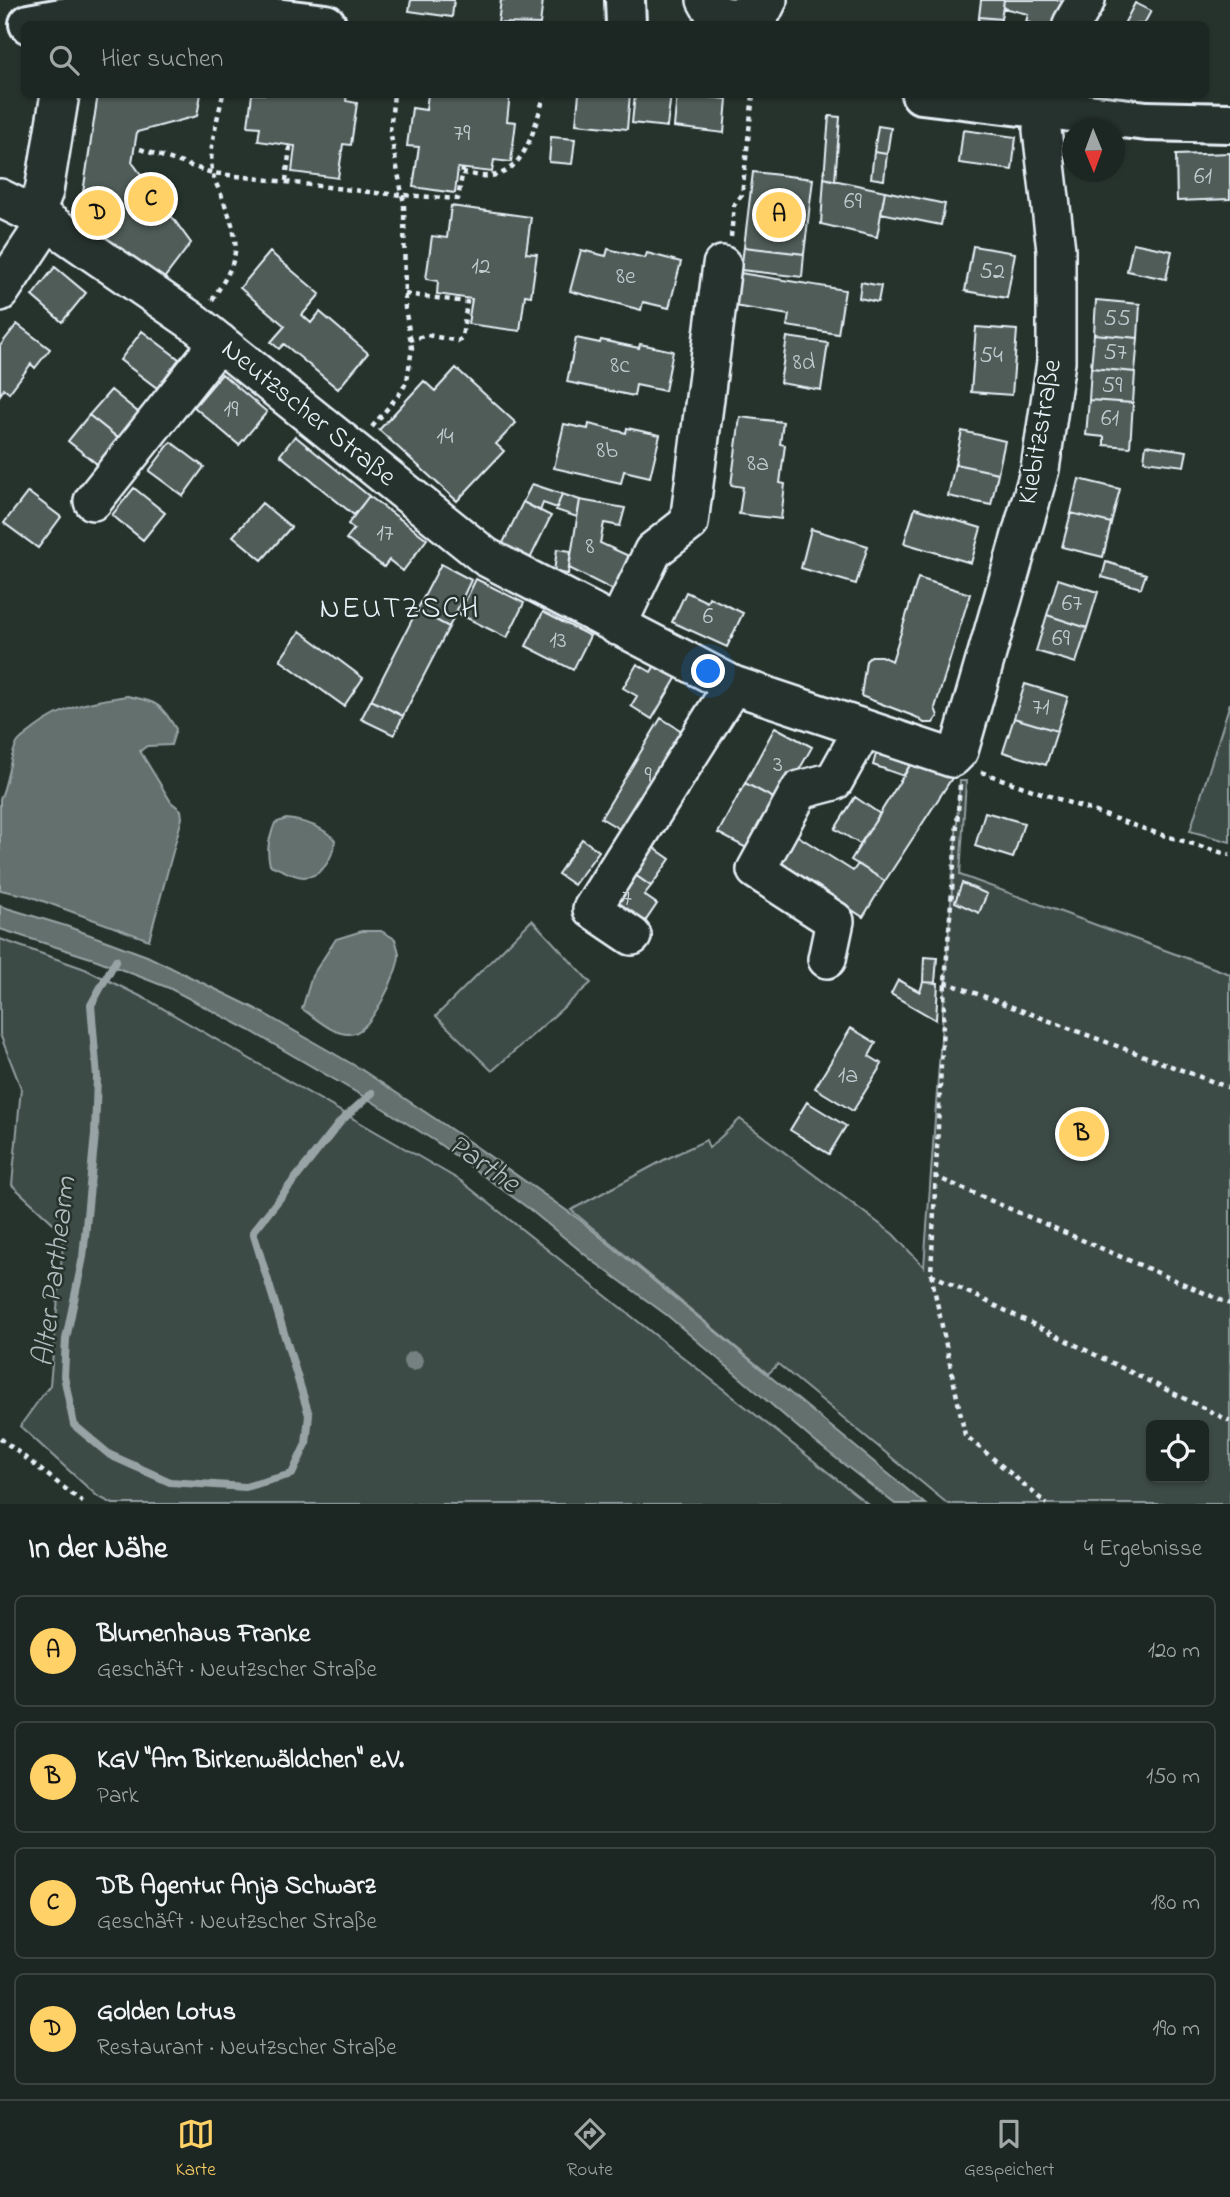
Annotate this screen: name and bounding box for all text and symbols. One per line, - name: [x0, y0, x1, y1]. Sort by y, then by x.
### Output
- search box: [21, 21, 1209, 98]
- icon: search: [45, 41, 83, 79]
- text: Hier suchen: [101, 41, 223, 79]
- house number: 79: [453, 117, 471, 152]
- north arrow: [1062, 119, 1125, 182]
- house number: 61: [1194, 160, 1212, 195]
- pin: C: [128, 173, 174, 225]
- house number: 69: [844, 185, 863, 220]
- pin: D: [75, 187, 121, 239]
- pin: A: [756, 189, 802, 241]
- house number: 12: [471, 250, 491, 285]
- house number: 52: [979, 255, 1005, 290]
- house number: 8e: [616, 260, 636, 295]
- house number: 55: [1103, 302, 1131, 337]
- street label: Neutzscher Straße: [212, 330, 405, 498]
- house number: 57: [1103, 336, 1127, 371]
- house number: 54: [979, 339, 1003, 374]
- house number: 8d: [793, 346, 816, 381]
- house number: 8c: [610, 349, 630, 384]
- street label: Kiebitzstraße: [1008, 356, 1074, 508]
- house number: 59: [1102, 369, 1123, 404]
- house number: 19: [224, 393, 239, 428]
- house number: 61: [1101, 402, 1119, 437]
- house number: 14: [436, 420, 454, 455]
- house number: 8b: [596, 434, 618, 469]
- house number: 8a: [747, 447, 769, 482]
- house number: 17: [376, 517, 394, 552]
- house number: 8: [586, 530, 595, 565]
- house number: 67: [1062, 587, 1082, 622]
- district label: NEUTZSCH: [320, 588, 480, 632]
- house number: 6: [703, 600, 714, 635]
- house number: 69: [1052, 622, 1071, 657]
- house number: 13: [549, 624, 567, 659]
- your location: [691, 654, 725, 688]
- house number: 71: [1032, 691, 1050, 726]
- house number: 3: [773, 748, 783, 783]
- house number: 9: [644, 759, 652, 794]
- house number: 7: [622, 882, 632, 917]
- house number: 1a: [838, 1059, 858, 1094]
- pin: B: [1059, 1108, 1105, 1160]
- water label: Parthe: [438, 1124, 529, 1207]
- water label: Alter Parthearm: [22, 1174, 90, 1370]
- map controls: [1146, 1420, 1209, 1483]
- button: locate: [1146, 1420, 1209, 1483]
- text: In der Nähe: [28, 1528, 168, 1572]
- text: 4 Ergebnisse: [1084, 1533, 1202, 1566]
- text: Blumenhaus Franke: [97, 1616, 310, 1654]
- text: A: [46, 1635, 60, 1668]
- text: 120 m: [1148, 1635, 1200, 1668]
- text: Geschäft · Neutzscher Straße: [97, 1654, 377, 1687]
- text: KGV "Am Birkenwäldchen" e.V.: [97, 1742, 404, 1780]
- text: B: [45, 1761, 61, 1794]
- text: 150 m: [1146, 1761, 1200, 1794]
- text: Park: [97, 1780, 139, 1813]
- text: DB Agentur Anja Schwarz: [97, 1868, 376, 1906]
- text: C: [47, 1887, 59, 1920]
- text: 180 m: [1151, 1887, 1200, 1920]
- text: Geschäft · Neutzscher Straße: [97, 1906, 377, 1939]
- text: Golden Lotus: [97, 1994, 236, 2032]
- text: D: [45, 2013, 61, 2046]
- text: 190 m: [1152, 2013, 1200, 2046]
- text: Restaurant · Neutzscher Straße: [97, 2032, 397, 2065]
- tab: Karte: [176, 2115, 216, 2184]
- tab: Route: [567, 2115, 613, 2184]
- tab: Gespeichert: [964, 2115, 1055, 2184]

